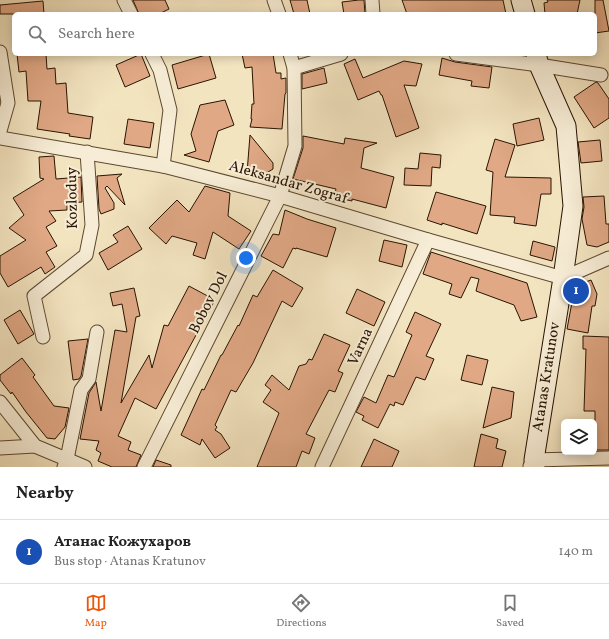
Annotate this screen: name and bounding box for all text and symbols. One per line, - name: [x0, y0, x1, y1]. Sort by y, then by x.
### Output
- search box: [12, 12, 597, 56]
- icon: search: [26, 23, 48, 45]
- text: Search here: [58, 24, 135, 45]
- street label: Aleksandar Zograf: [226, 156, 352, 210]
- street label: Kozloduy: [62, 167, 84, 229]
- your location: [236, 248, 256, 268]
- street label: Bobov Dol: [184, 268, 234, 338]
- pin: 1: [563, 276, 589, 306]
- street label: Atanas Kratunov: [528, 320, 566, 433]
- street label: Varna: [343, 325, 379, 369]
- map controls: [561, 419, 597, 455]
- button: layers: [561, 419, 597, 455]
- text: Nearby: [16, 482, 74, 505]
- text: Атанас Кожухаров: [54, 532, 191, 553]
- text: 1: [26, 543, 32, 561]
- text: 140 m: [559, 543, 593, 561]
- text: Bus stop · Atanas Kratunov: [54, 553, 206, 571]
- tab: Map: [85, 592, 107, 631]
- tab: Directions: [276, 592, 327, 631]
- tab: Saved: [496, 592, 524, 631]

